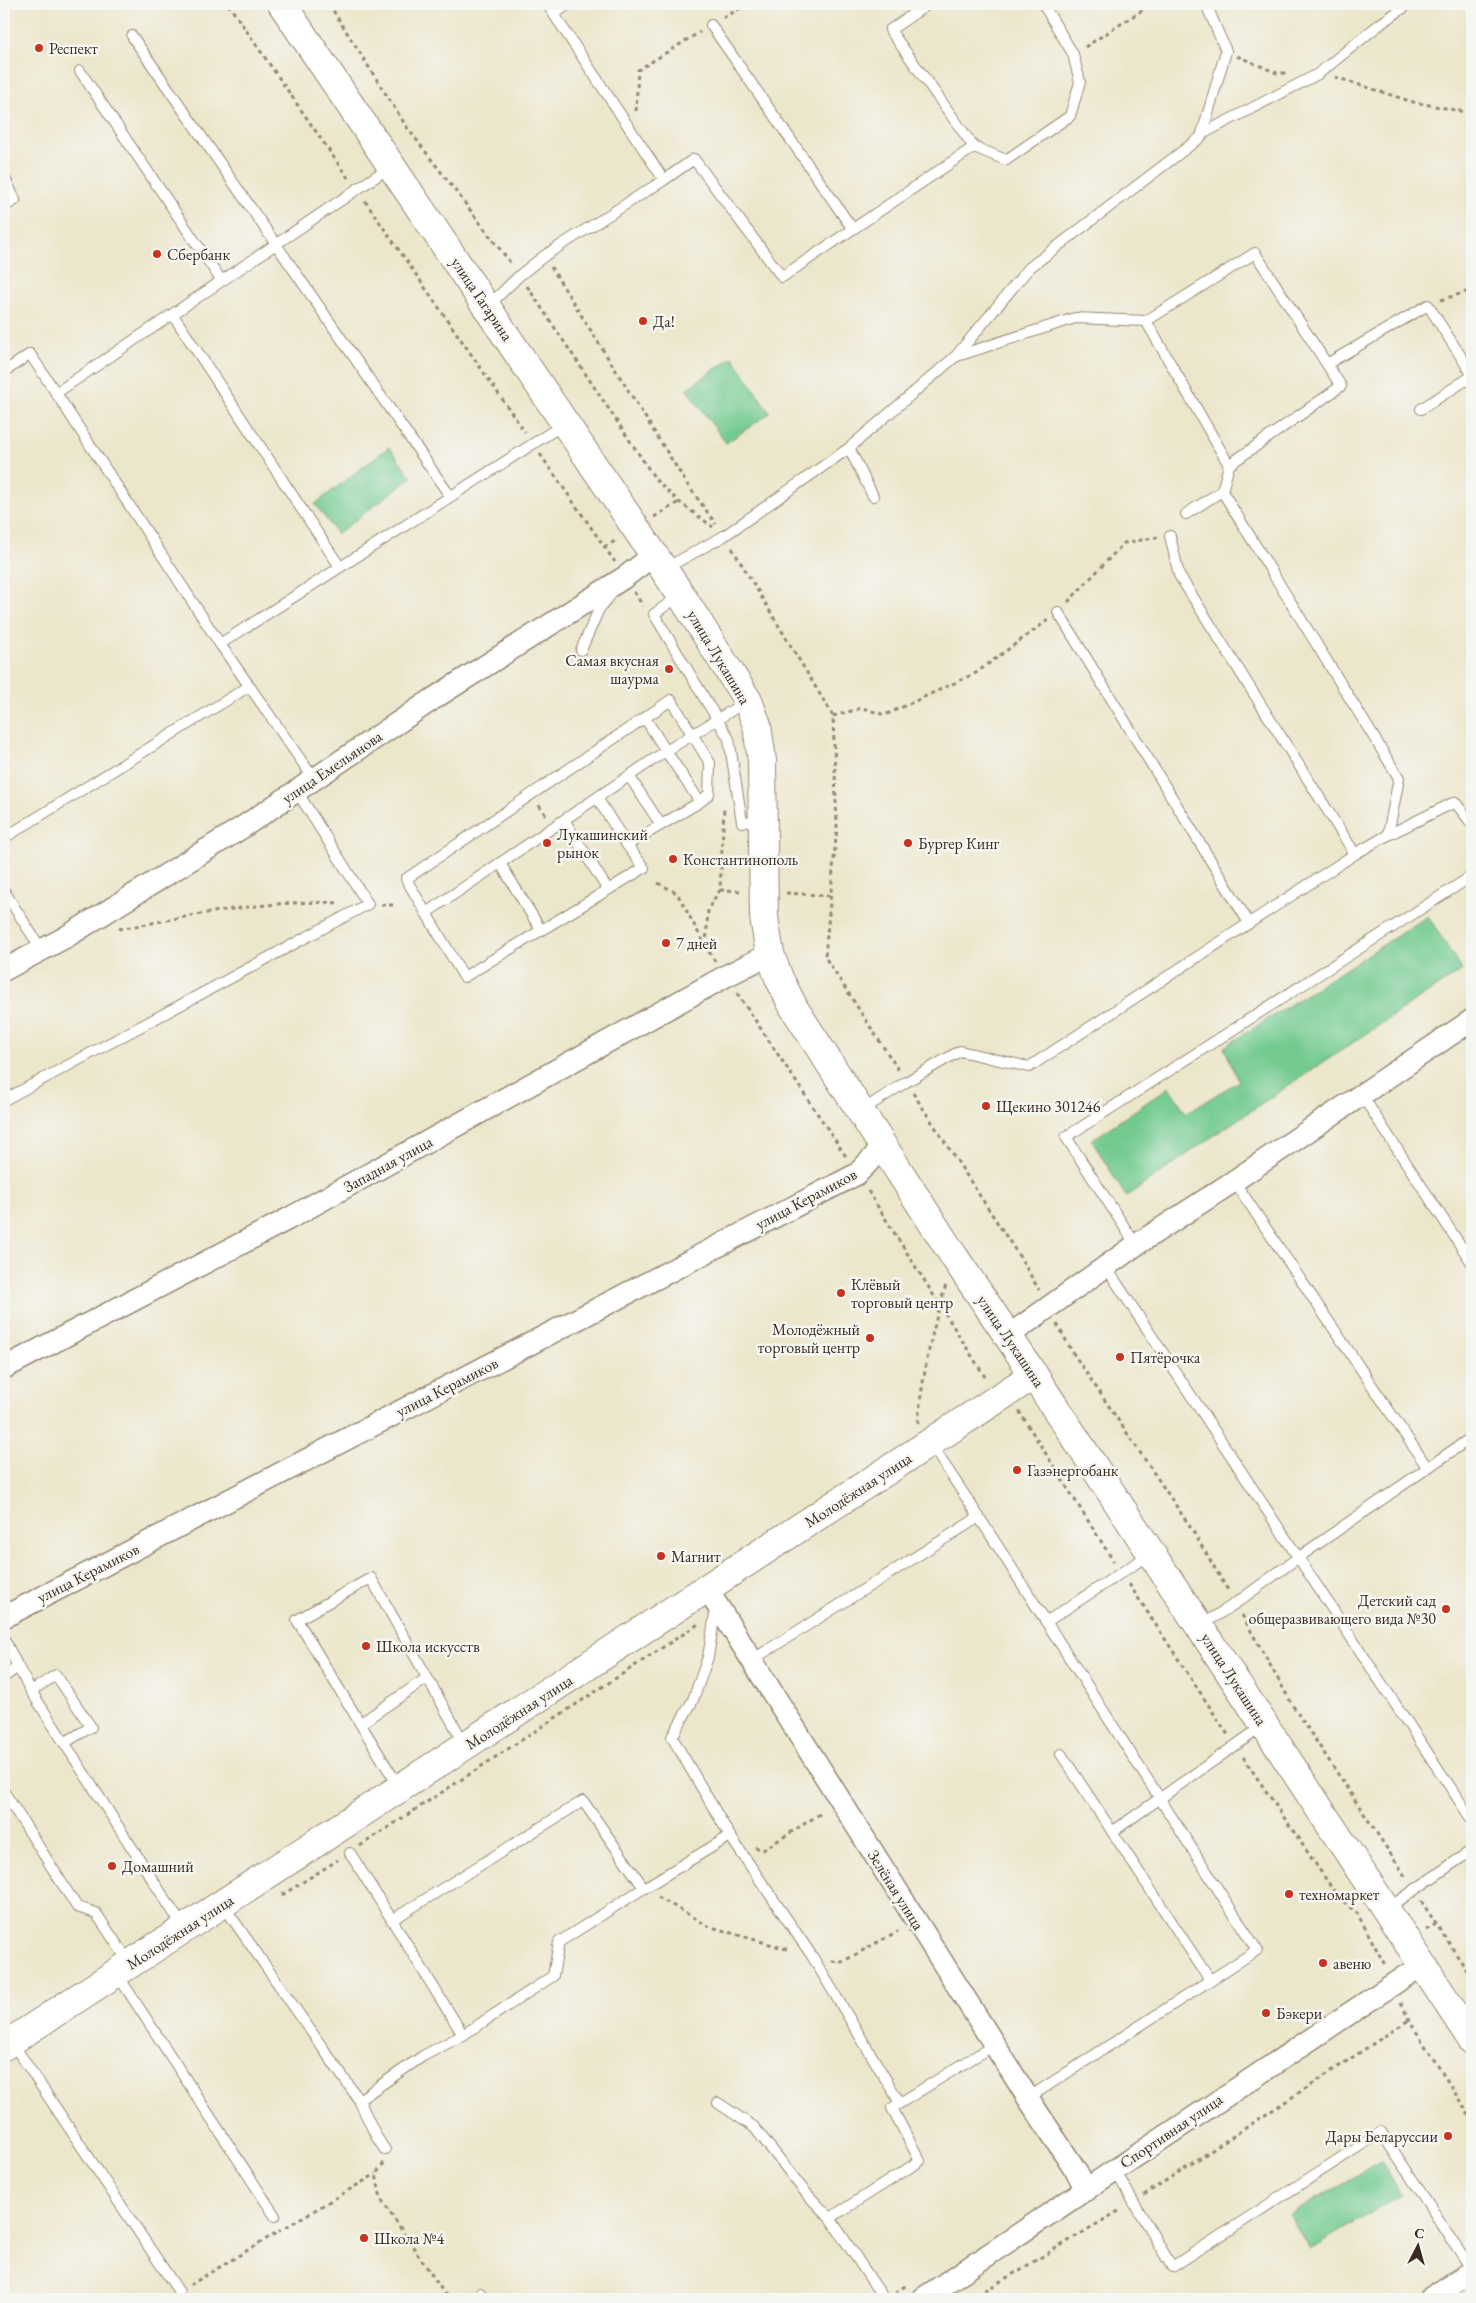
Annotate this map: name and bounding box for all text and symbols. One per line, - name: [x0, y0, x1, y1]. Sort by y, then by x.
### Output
- place label: Респект: [49, 38, 98, 59]
- marker: Респект: [33, 42, 45, 54]
- place label: Сбербанк: [167, 244, 230, 265]
- marker: Сбербанк: [151, 248, 163, 260]
- street label: улица Гагарина: [446, 253, 518, 346]
- place label: Да!: [653, 311, 675, 332]
- marker: Да!: [637, 315, 649, 327]
- street label: улица Лукашина: [682, 606, 756, 709]
- place label: Самая вкусная шаурма: [565, 650, 660, 689]
- marker: Самая вкусная шаурма: [663, 663, 675, 675]
- street label: улица Емельянова: [278, 725, 387, 808]
- place label: Лукашинский рынок: [557, 824, 648, 863]
- place label: Бургер Кинг: [918, 833, 999, 854]
- marker: Лукашинский рынок: [541, 837, 553, 849]
- marker: Бургер Кинг: [902, 837, 914, 849]
- place label: Константинополь: [683, 849, 798, 870]
- marker: Константинополь: [667, 853, 679, 865]
- place label: 7 дней: [676, 933, 718, 954]
- marker: 7 дней: [660, 937, 672, 949]
- place label: Щекино 301246: [996, 1096, 1101, 1117]
- marker: Щекино 301246: [980, 1100, 992, 1112]
- street label: Западная улица: [340, 1131, 437, 1197]
- street label: улица Керамиков: [752, 1163, 861, 1235]
- place label: Клёвый торговый центр: [851, 1274, 953, 1313]
- marker: Клёвый торговый центр: [835, 1287, 847, 1299]
- street label: улица Лукашина: [972, 1291, 1050, 1392]
- place label: Молодёжный торговый центр: [758, 1319, 861, 1358]
- marker: Молодёжный торговый центр: [864, 1332, 876, 1344]
- place label: Пятёрочка: [1130, 1347, 1201, 1368]
- marker: Пятёрочка: [1114, 1351, 1126, 1363]
- street label: улица Керамиков: [392, 1352, 502, 1422]
- street label: Молодёжная улица: [800, 1447, 916, 1533]
- place label: Газэнергобанк: [1027, 1460, 1119, 1481]
- marker: Газэнергобанк: [1011, 1464, 1023, 1476]
- street label: улица Керамиков: [33, 1538, 143, 1608]
- place label: Магнит: [671, 1546, 721, 1567]
- marker: Магнит: [655, 1550, 667, 1562]
- place label: Детский сад общеразвивающего вида №30: [1249, 1590, 1437, 1629]
- marker: Детский сад общеразвивающего вида №30: [1440, 1603, 1452, 1615]
- street label: улица Лукашина: [1196, 1628, 1272, 1730]
- place label: Школа искусств: [376, 1636, 480, 1657]
- marker: Школа искусств: [360, 1640, 372, 1652]
- street label: Молодёжная улица: [461, 1669, 577, 1755]
- street label: Зелёная улица: [863, 1846, 929, 1935]
- place label: Домашний: [122, 1856, 194, 1877]
- marker: Домашний: [106, 1860, 118, 1872]
- place label: техномаркет: [1299, 1884, 1380, 1905]
- marker: техномаркет: [1283, 1888, 1295, 1900]
- street label: Молодёжная улица: [122, 1889, 238, 1975]
- place label: авеню: [1333, 1953, 1371, 1974]
- marker: авеню: [1317, 1957, 1329, 1969]
- place label: Бэкери: [1276, 2003, 1323, 2024]
- marker: Бэкери: [1260, 2007, 1272, 2019]
- street label: Спортивная улица: [1115, 2088, 1227, 2173]
- place label: Дары Беларуссии: [1325, 2126, 1439, 2147]
- marker: Дары Беларуссии: [1442, 2130, 1454, 2142]
- north arrow: [1394, 2220, 1444, 2270]
- text: С: [1413, 2224, 1425, 2243]
- place label: Школа №4: [374, 2228, 445, 2249]
- marker: Школа №4: [358, 2232, 370, 2244]

